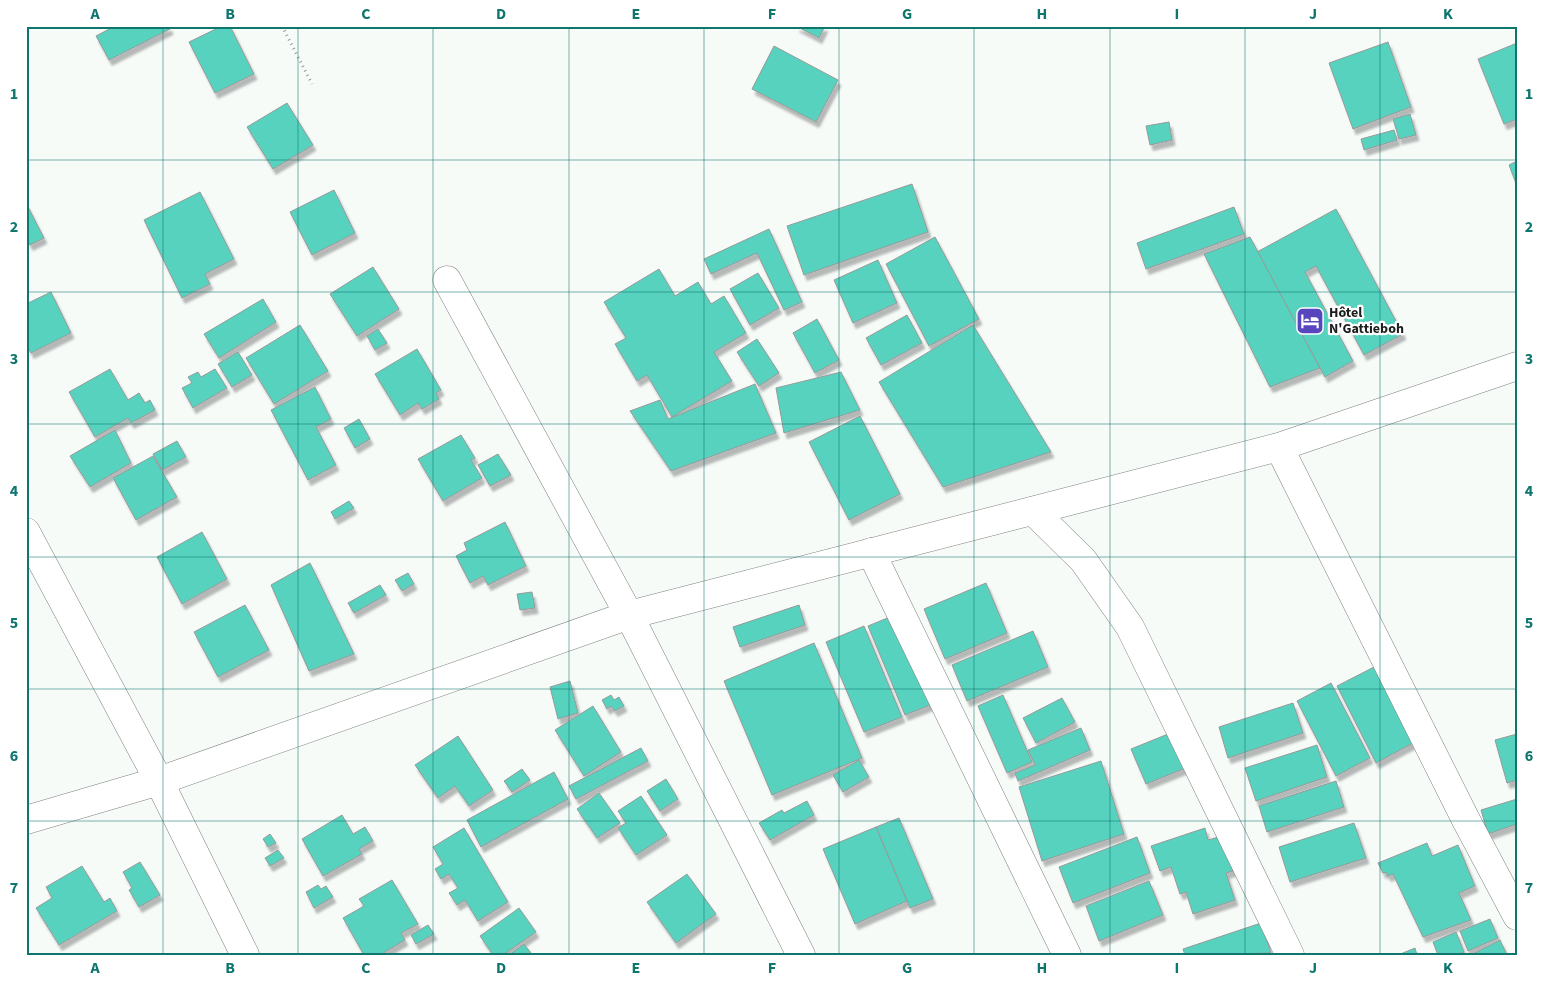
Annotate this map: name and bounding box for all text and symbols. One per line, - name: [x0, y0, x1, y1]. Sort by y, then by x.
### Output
- text: A: [89, 3, 100, 25]
- text: B: [225, 3, 235, 25]
- text: C: [361, 3, 371, 25]
- text: D: [496, 3, 506, 25]
- text: E: [632, 3, 640, 25]
- text: F: [768, 3, 776, 25]
- text: G: [902, 3, 912, 25]
- text: H: [1037, 3, 1047, 25]
- text: I: [1175, 3, 1179, 25]
- text: J: [1309, 3, 1317, 25]
- text: K: [1443, 3, 1453, 25]
- text: 1: [10, 83, 18, 105]
- text: 1: [1525, 83, 1533, 105]
- text: 2: [10, 216, 18, 238]
- text: 2: [1525, 216, 1533, 238]
- place label: Hôtel N'Gattieboh: [1329, 303, 1404, 339]
- hotel icon: Hôtel N'Gattieboh: [1295, 306, 1325, 336]
- text: 3: [10, 348, 18, 370]
- text: 3: [1525, 348, 1533, 370]
- text: 4: [10, 480, 19, 502]
- text: 4: [1525, 480, 1534, 502]
- text: 5: [10, 612, 18, 634]
- text: 5: [1525, 612, 1533, 634]
- text: 6: [10, 745, 18, 767]
- text: 6: [1525, 745, 1533, 767]
- text: 7: [10, 877, 18, 899]
- text: 7: [1525, 877, 1533, 899]
- text: A: [89, 957, 100, 979]
- text: B: [225, 957, 235, 979]
- text: C: [361, 957, 371, 979]
- text: D: [496, 957, 506, 979]
- text: E: [632, 957, 640, 979]
- text: F: [768, 957, 776, 979]
- text: G: [902, 957, 912, 979]
- text: H: [1037, 957, 1047, 979]
- text: I: [1175, 957, 1179, 979]
- text: J: [1309, 957, 1317, 979]
- text: K: [1443, 957, 1453, 979]

